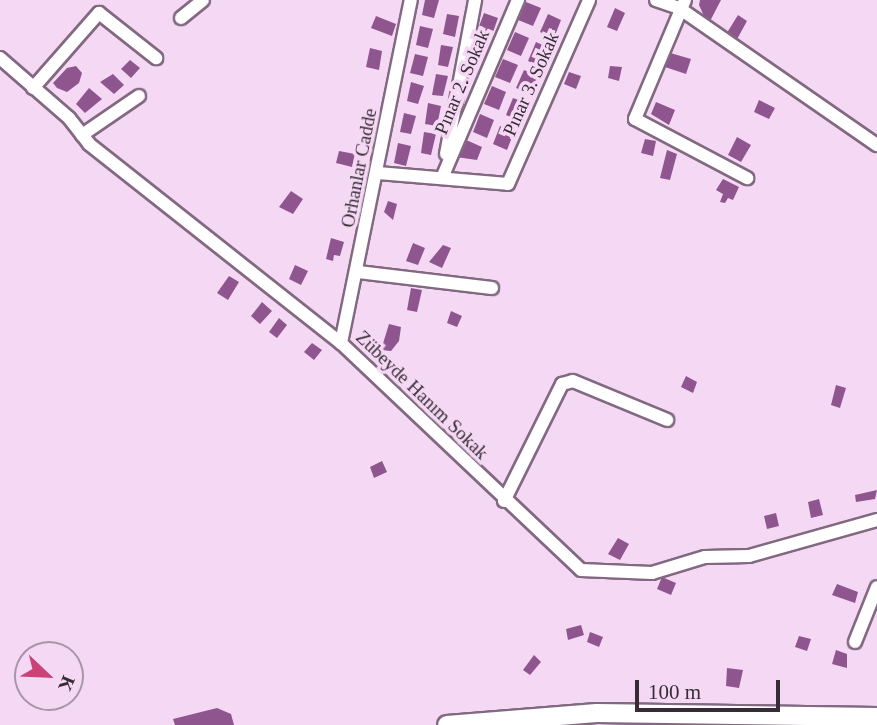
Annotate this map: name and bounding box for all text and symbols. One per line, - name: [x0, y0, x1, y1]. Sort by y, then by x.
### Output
- street label: Pınar 2. Sokak: [430, 26, 494, 138]
- street label: Pınar 3. Sokak: [498, 28, 564, 140]
- street label: Orhanlar Cadde: [336, 107, 382, 229]
- street label: Zübeyde Hanım Sokak: [351, 326, 493, 464]
- north arrow: [14, 641, 84, 711]
- scale bar: [639, 666, 784, 710]
- text: K: [54, 673, 80, 695]
- text: 100 m: [648, 680, 701, 704]

